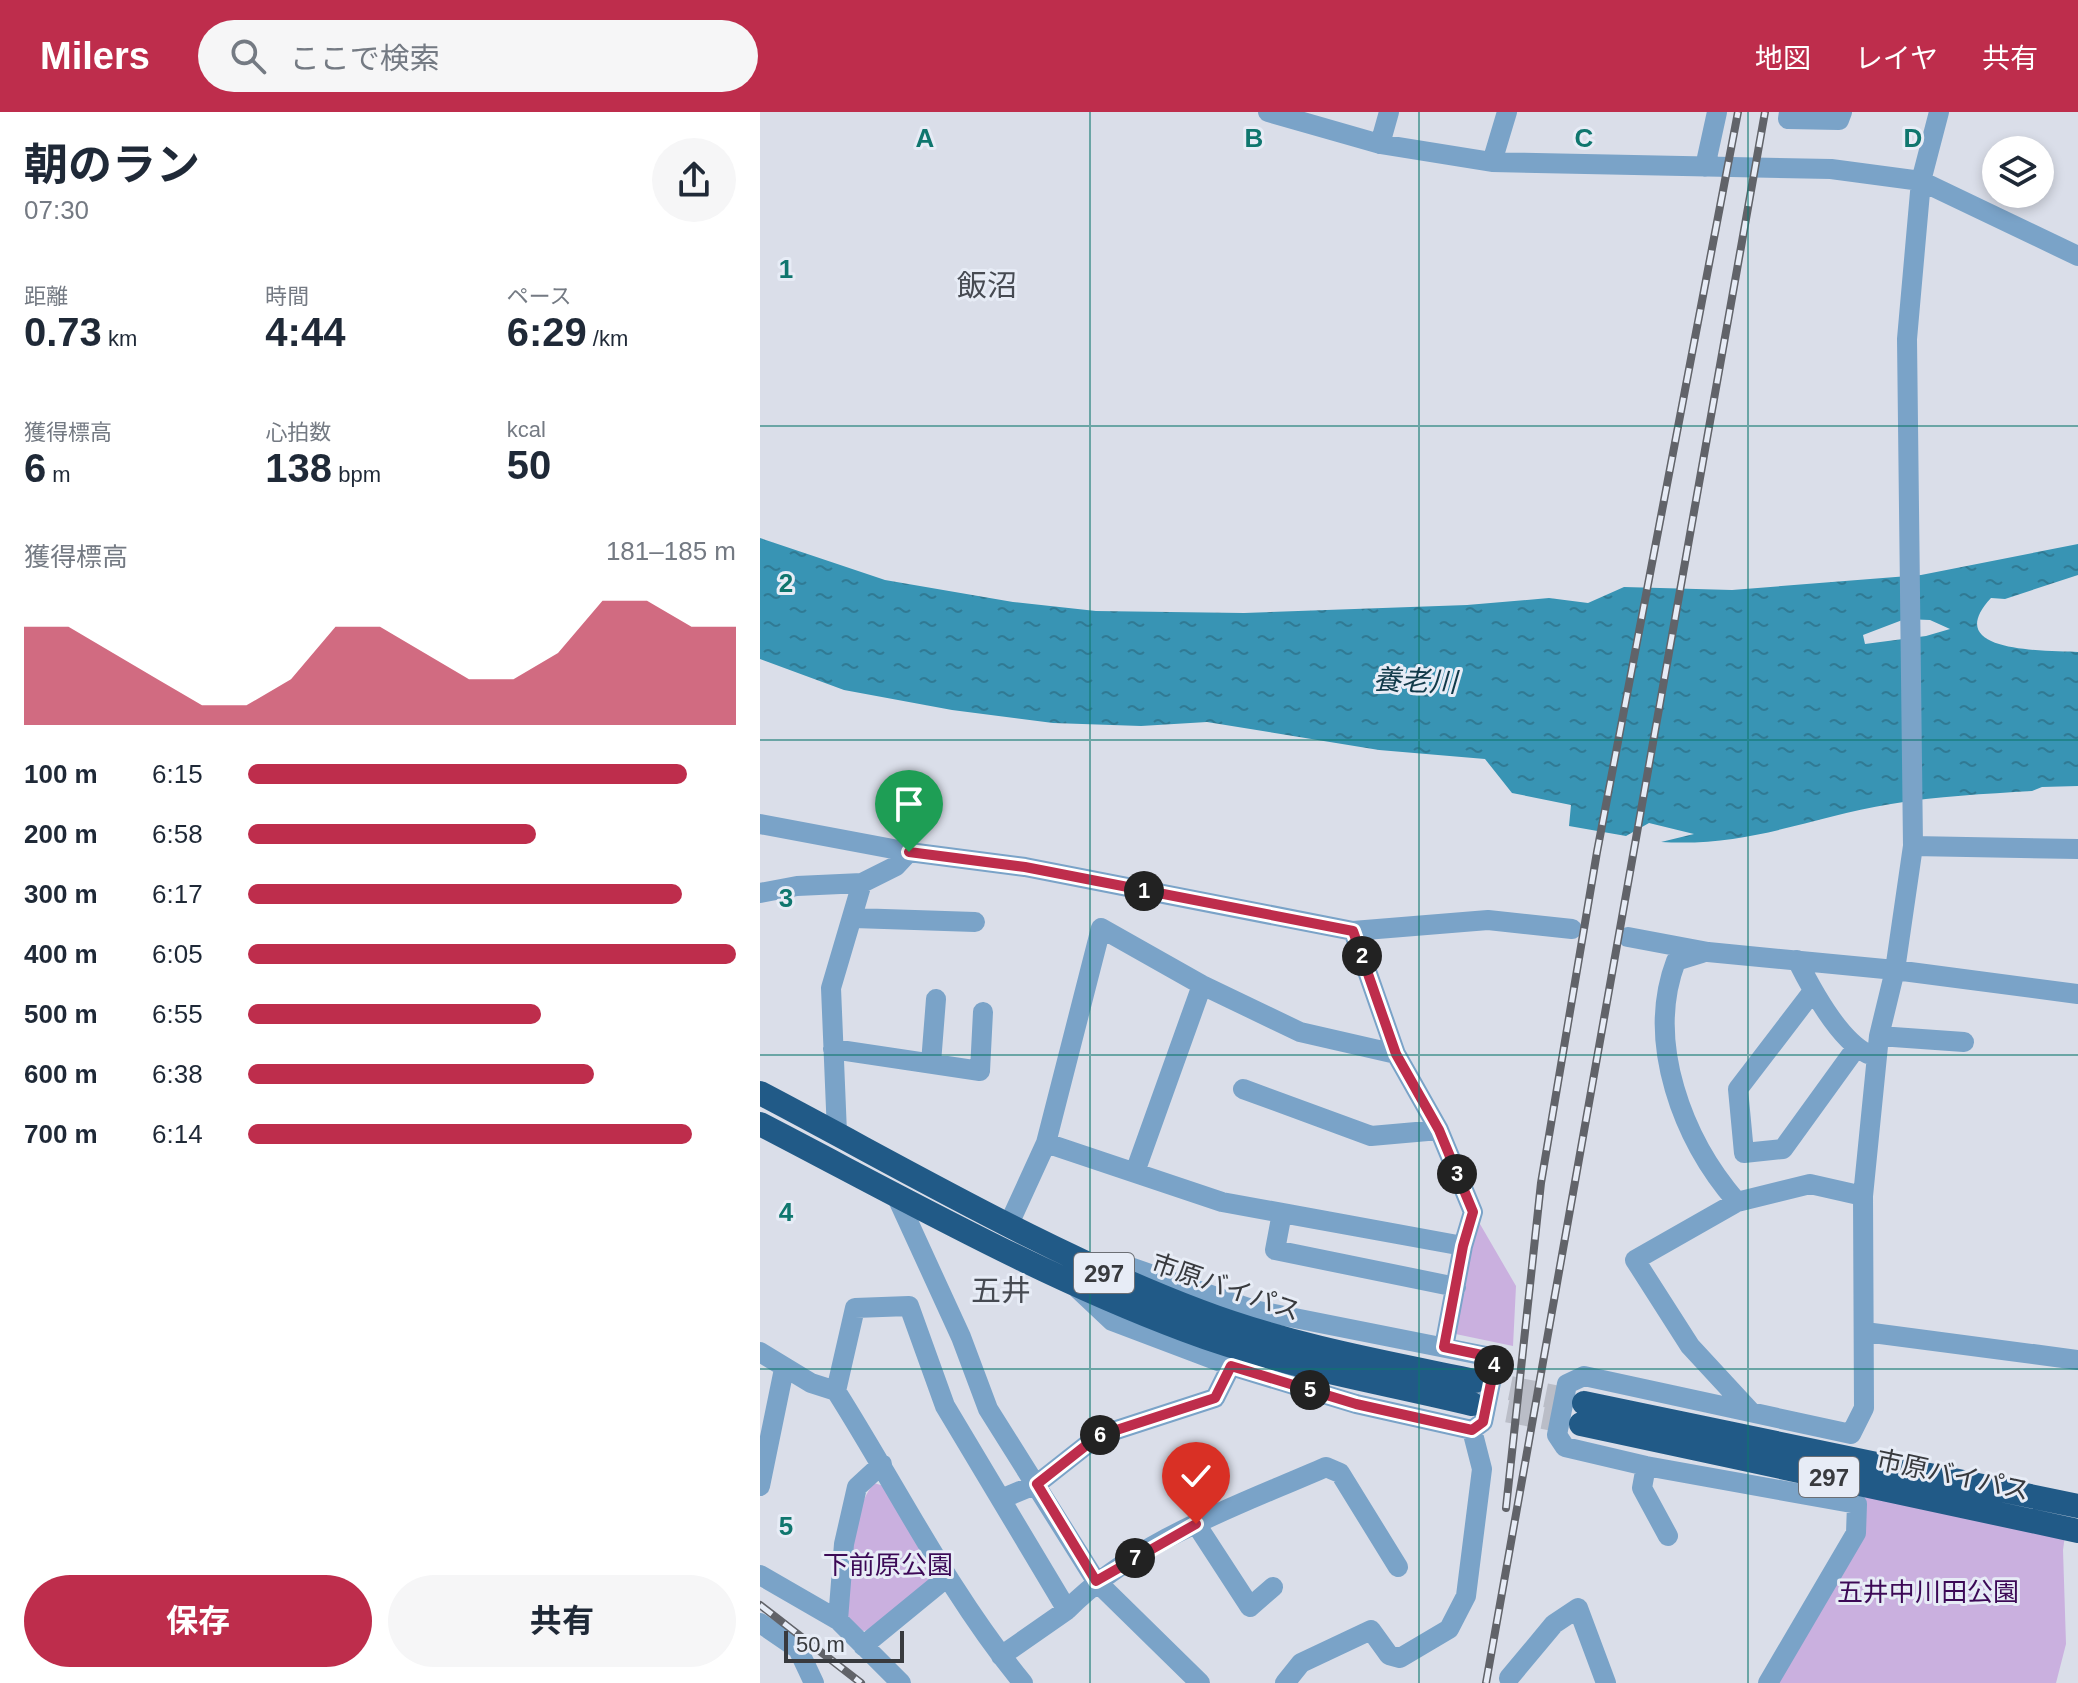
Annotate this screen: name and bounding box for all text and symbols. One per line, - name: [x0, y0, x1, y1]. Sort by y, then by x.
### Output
- search box: [198, 20, 758, 92]
- icon: search: [226, 34, 270, 78]
- text: Milers: [40, 35, 150, 77]
- text: ここで検索: [290, 42, 440, 75]
- text: 地図: [1755, 43, 1811, 74]
- text: レイヤ: [1855, 43, 1938, 74]
- text: 共有: [1982, 43, 2038, 74]
- text: A: [916, 123, 935, 153]
- text: B: [1245, 123, 1263, 153]
- text: C: [1575, 123, 1594, 153]
- text: D: [1904, 123, 1922, 153]
- map controls: [1982, 136, 2054, 208]
- button: layers: [1982, 136, 2054, 208]
- button: share: [652, 138, 736, 222]
- text: 朝のラン: [24, 140, 200, 189]
- text: 07:30: [24, 195, 89, 225]
- text: 1: [779, 254, 793, 284]
- district label: 飯沼: [957, 269, 1017, 302]
- text: 距離: [24, 284, 68, 309]
- text: 時間: [265, 284, 309, 309]
- text: ペース: [507, 284, 572, 309]
- text: 0.73: [24, 310, 102, 354]
- text: 4:44: [265, 310, 345, 354]
- text: 6:29: [507, 310, 587, 354]
- text: km: [102, 326, 137, 351]
- text: /km: [587, 326, 628, 351]
- text: kcal: [507, 417, 546, 442]
- text: 獲得標高: [24, 420, 112, 445]
- text: 心拍数: [265, 420, 331, 445]
- text: 50: [507, 443, 551, 487]
- text: 6: [24, 446, 46, 490]
- text: 138: [265, 446, 332, 490]
- text: m: [46, 462, 71, 487]
- text: bpm: [332, 462, 381, 487]
- text: 181–185 m: [606, 536, 736, 566]
- text: 獲得標高: [24, 542, 128, 572]
- text: 2: [779, 568, 793, 598]
- water label: 養老川: [1372, 664, 1461, 698]
- text: 100 m: [24, 759, 98, 789]
- text: 6:15: [152, 759, 203, 789]
- pin: [875, 770, 943, 852]
- icon: arrive: [887, 782, 931, 826]
- text: 200 m: [24, 819, 98, 849]
- text: 6:58: [152, 819, 203, 849]
- pin: 1: [1124, 871, 1164, 911]
- text: 1: [1138, 878, 1150, 903]
- text: 300 m: [24, 879, 98, 909]
- text: 6:17: [152, 879, 203, 909]
- text: 3: [779, 883, 793, 913]
- pin: 2: [1342, 936, 1382, 976]
- text: 400 m: [24, 939, 98, 969]
- text: 6:05: [152, 939, 203, 969]
- text: 2: [1356, 943, 1368, 968]
- text: 500 m: [24, 999, 98, 1029]
- text: 6:55: [152, 999, 203, 1029]
- text: 600 m: [24, 1059, 98, 1089]
- text: 6:38: [152, 1059, 203, 1089]
- text: 700 m: [24, 1119, 98, 1149]
- text: 6:14: [152, 1119, 203, 1149]
- pin: 3: [1437, 1154, 1477, 1194]
- text: 3: [1451, 1161, 1463, 1186]
- text: 4: [779, 1197, 794, 1227]
- street label: 市原バイパス: [1148, 1248, 1304, 1326]
- road number: 297: [1074, 1253, 1134, 1293]
- district label: 五井: [971, 1274, 1031, 1307]
- pin: 4: [1474, 1345, 1514, 1385]
- text: 4: [1488, 1352, 1500, 1377]
- pin: 5: [1290, 1370, 1330, 1410]
- text: 5: [1304, 1377, 1316, 1402]
- pin: 6: [1080, 1415, 1120, 1455]
- text: 6: [1094, 1422, 1106, 1447]
- pin: [1162, 1442, 1230, 1524]
- street label: 市原バイパス: [1874, 1444, 2032, 1506]
- icon: check: [1174, 1454, 1218, 1498]
- road number: 297: [1799, 1457, 1859, 1497]
- text: 5: [779, 1511, 793, 1541]
- pin: 7: [1115, 1538, 1155, 1578]
- text: 7: [1129, 1545, 1141, 1570]
- park label: 下前原公園: [823, 1550, 953, 1580]
- button: 保存: [24, 1575, 372, 1667]
- button: 共有: [388, 1575, 736, 1667]
- park label: 五井中川田公園: [1837, 1577, 2019, 1607]
- scale bar: [784, 1627, 904, 1663]
- text: 50 m: [796, 1632, 845, 1657]

